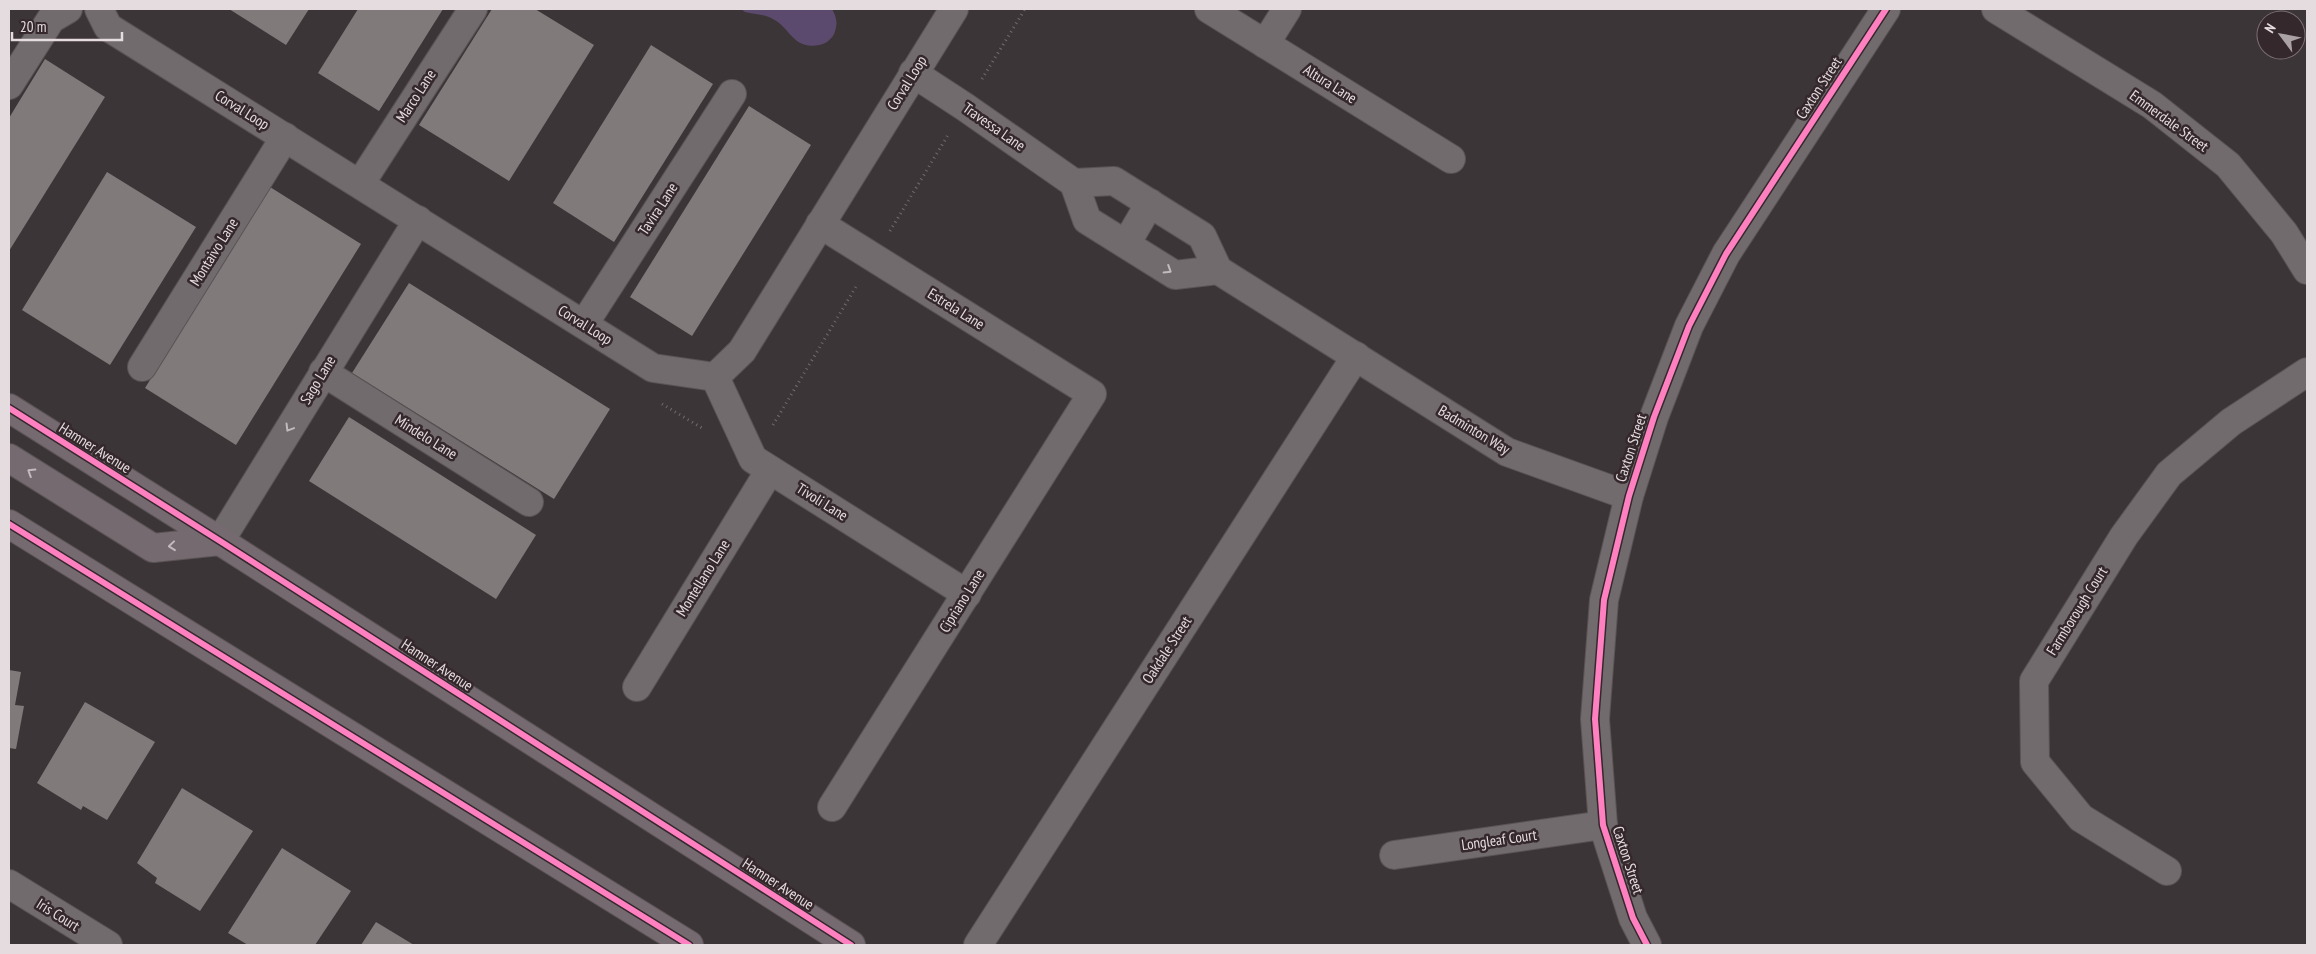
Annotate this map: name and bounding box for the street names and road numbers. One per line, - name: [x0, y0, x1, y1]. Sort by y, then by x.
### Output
- street label: Corval Loop: [882, 52, 931, 113]
- street label: Caxton Street: [1792, 53, 1846, 122]
- street label: Altura Lane: [1300, 60, 1360, 107]
- street label: Marco Lane: [391, 66, 440, 126]
- street label: Corval Loop: [212, 85, 273, 134]
- street label: Emmerdale Street: [2126, 86, 2212, 156]
- street label: Travessa Lane: [959, 98, 1029, 155]
- street label: Tavira Lane: [634, 179, 682, 238]
- street label: Montaivo Lane: [185, 214, 242, 289]
- street label: Estrela Lane: [924, 284, 988, 333]
- street label: Corval Loop: [555, 300, 616, 349]
- street label: Sago Lane: [296, 352, 339, 408]
- street label: Badminton Way: [1435, 401, 1514, 459]
- street label: Mindelo Lane: [392, 410, 461, 463]
- street label: Caxton Street: [1611, 412, 1650, 484]
- street label: Hamner Avenue: [56, 418, 135, 477]
- street label: Tivoli Lane: [793, 478, 851, 525]
- street label: Montellano Lane: [672, 536, 734, 620]
- street label: Farmborough Court: [2042, 563, 2111, 658]
- street label: Cipriano Lane: [935, 566, 988, 636]
- street label: Oakdale Street: [1138, 612, 1195, 687]
- street label: Hamner Avenue: [398, 634, 477, 695]
- street label: Caxton Street: [1609, 824, 1648, 896]
- street label: Longleaf Court: [1460, 825, 1538, 854]
- street label: Hamner Avenue: [739, 853, 818, 914]
- street label: Iris Court: [33, 894, 83, 935]

